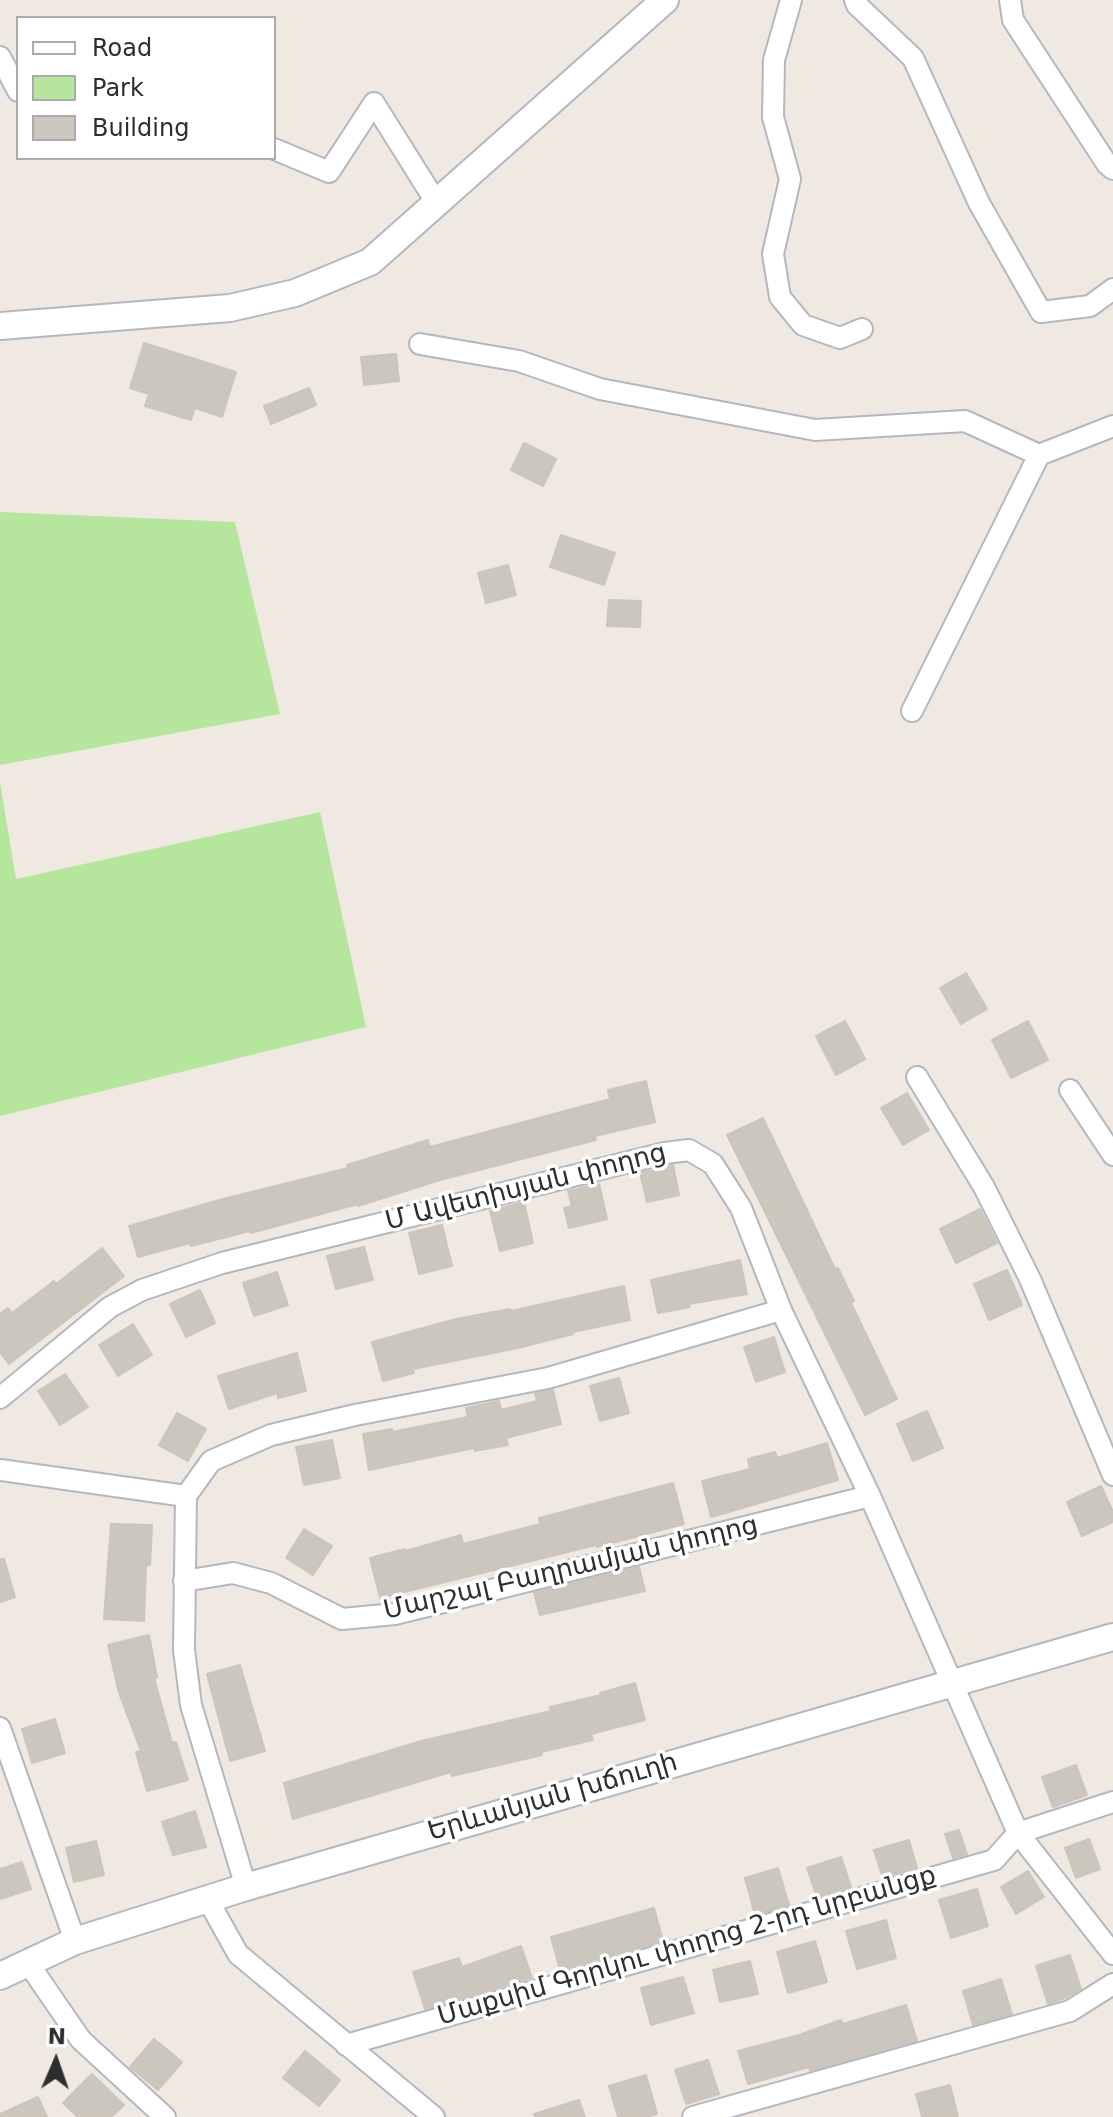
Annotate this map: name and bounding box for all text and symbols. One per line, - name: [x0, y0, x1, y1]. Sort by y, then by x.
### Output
- legend: [16, 16, 276, 160]
- text: Road: [92, 34, 152, 62]
- text: Park: [92, 74, 144, 102]
- text: Building: [92, 114, 189, 142]
- street label: Մ Ավետիսյան փողոց: [382, 1138, 670, 1238]
- street label: Մարշալ Բաղրամյան փողոց: [381, 1511, 761, 1627]
- street label: Երևանյան խճուղի: [425, 1747, 681, 1849]
- street label: Մաքսիմ Գորկու փողոց 2-րդ նրբանցք: [434, 1861, 940, 2033]
- north arrow: [16, 2021, 96, 2101]
- text: N: [47, 2024, 66, 2049]

